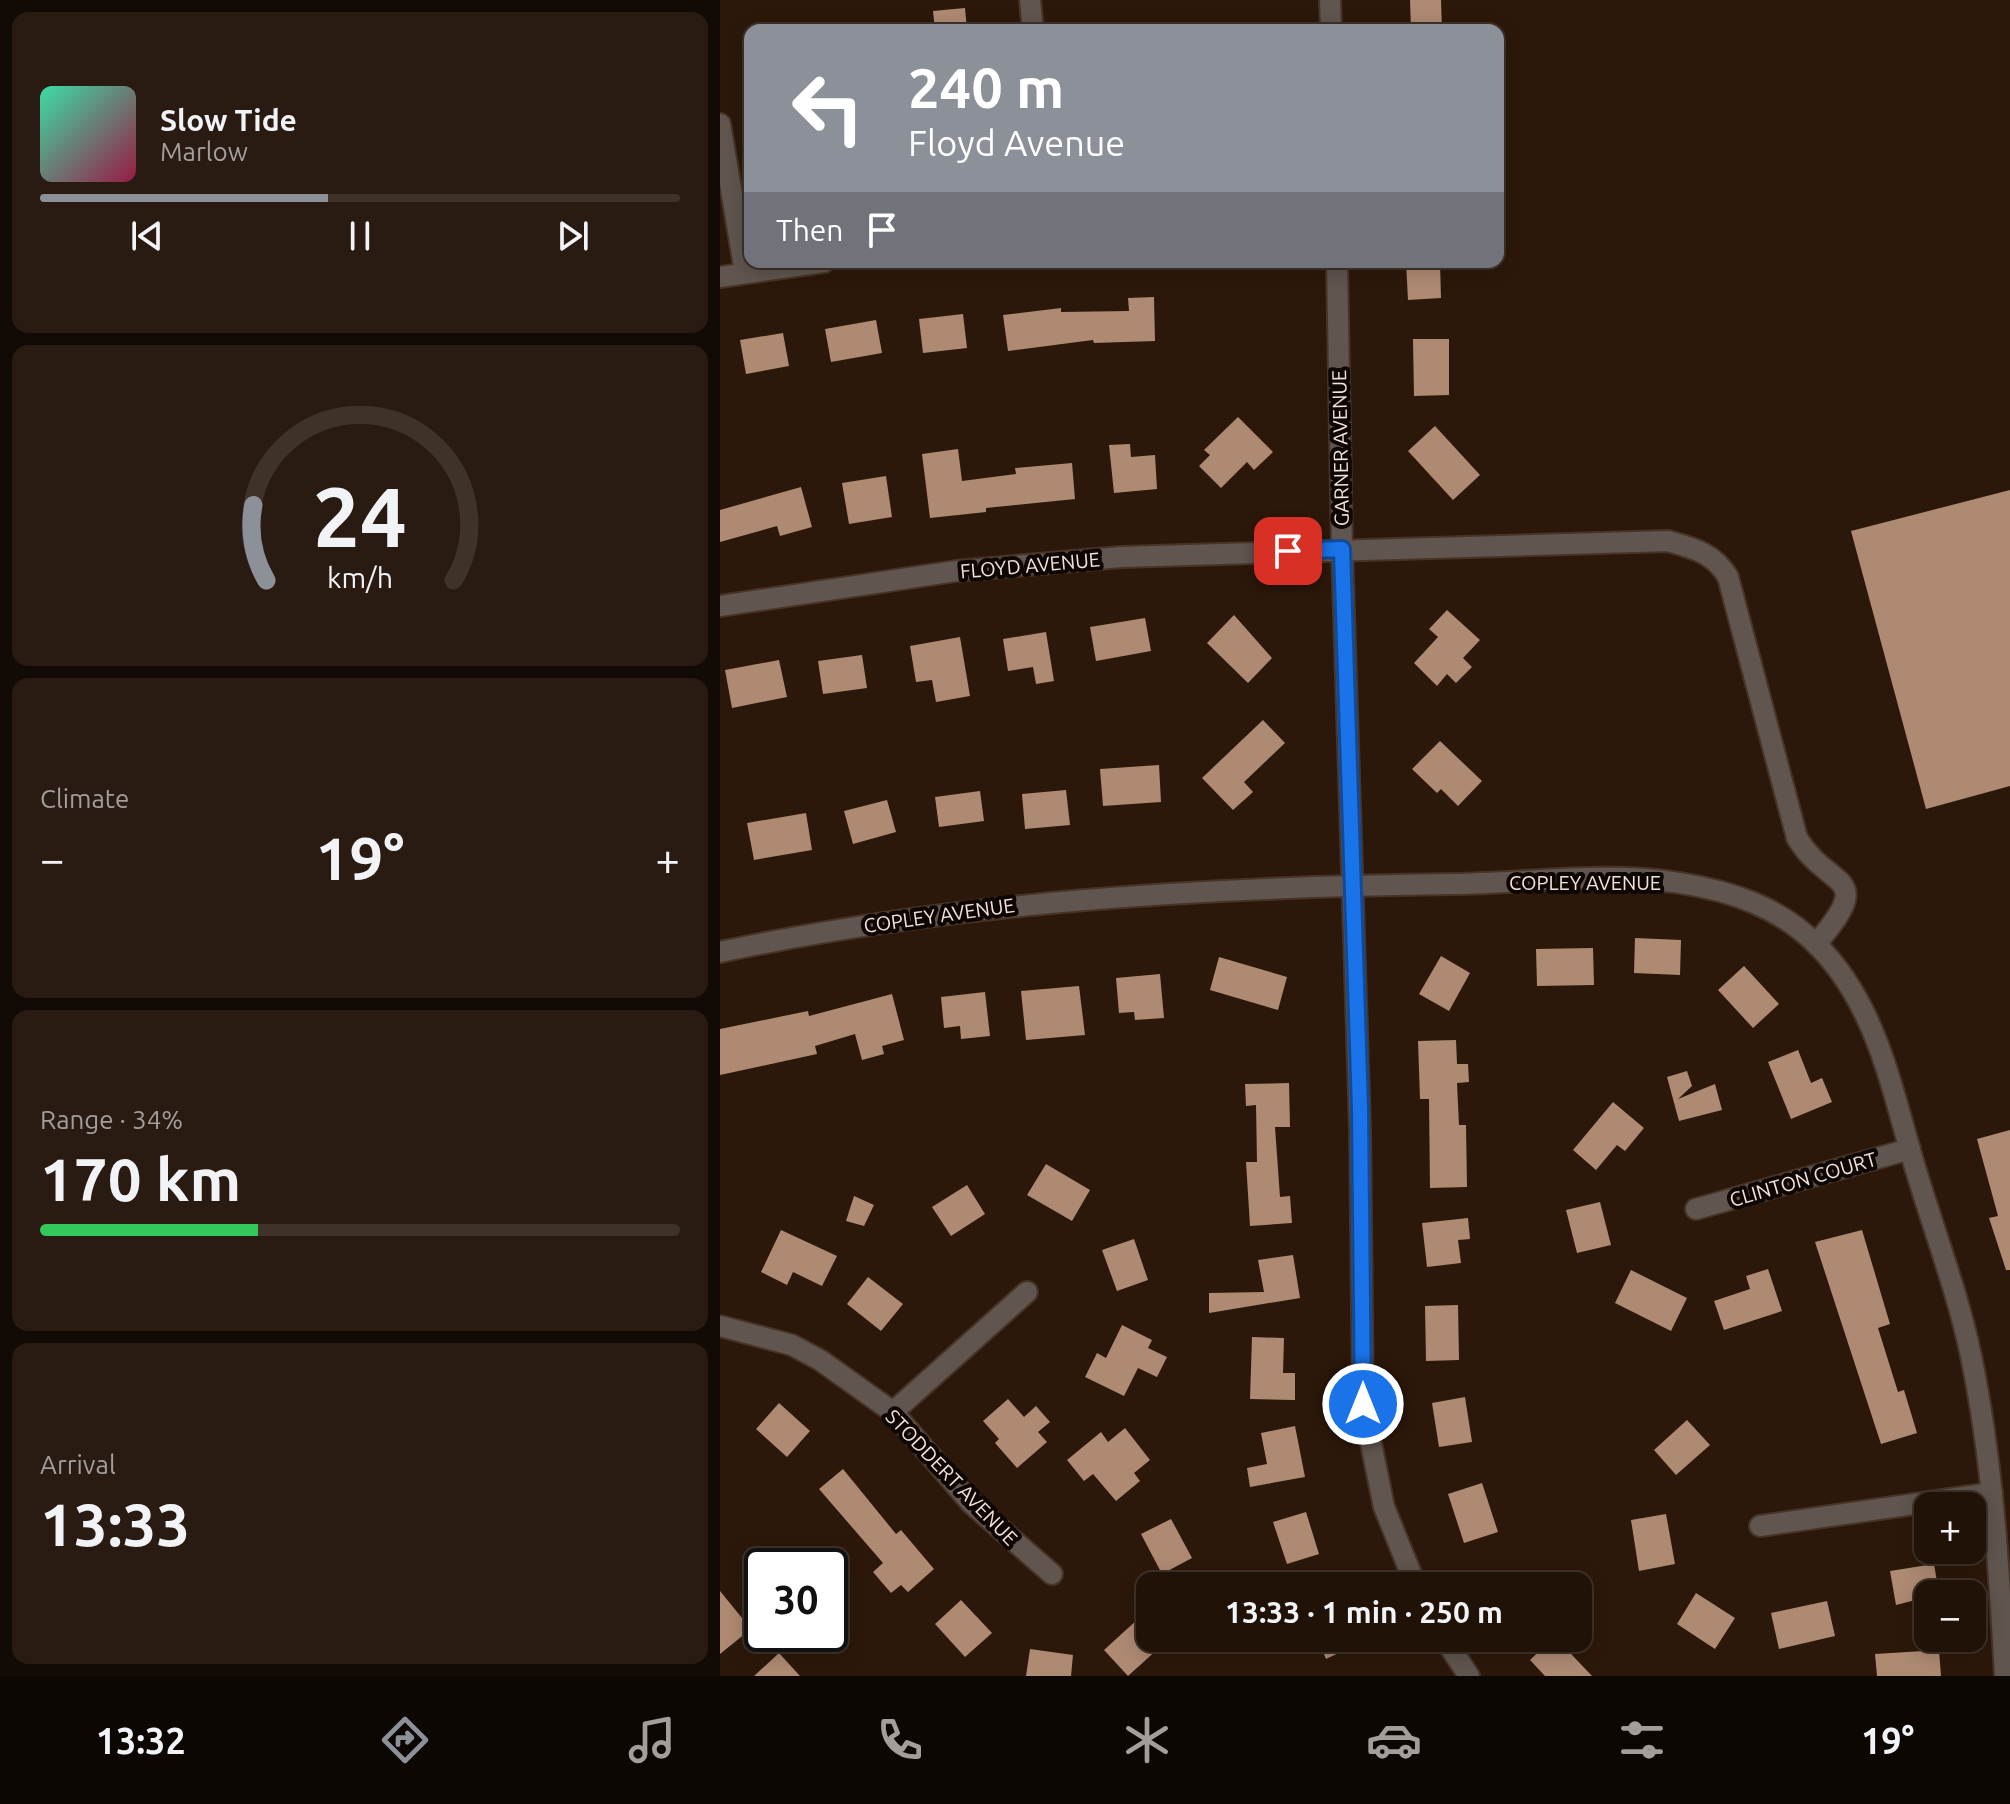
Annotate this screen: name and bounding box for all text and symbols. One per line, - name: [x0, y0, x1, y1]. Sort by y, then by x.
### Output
- icon: left: [776, 56, 880, 160]
- text: 240 m: [908, 56, 1064, 119]
- text: Slow Tide: [160, 103, 297, 137]
- text: Floyd Avenue: [908, 122, 1125, 163]
- text: Marlow: [160, 137, 248, 166]
- icon: arrive: [860, 208, 904, 252]
- text: Then: [776, 213, 844, 247]
- icon: previous: [125, 214, 169, 258]
- icon: pause: [338, 214, 382, 258]
- icon: next: [551, 214, 595, 258]
- street label: GARNER AVENUE: [1327, 370, 1353, 526]
- text: 24: [313, 469, 407, 563]
- pin: [1254, 517, 1322, 585]
- icon: arrive: [1266, 529, 1310, 573]
- street label: FLOYD AVENUE: [959, 547, 1101, 583]
- text: km/h: [327, 561, 393, 593]
- text: Climate: [40, 784, 129, 813]
- text: 19°: [316, 824, 404, 891]
- text: −: [40, 834, 65, 883]
- text: +: [655, 834, 680, 883]
- street label: COPLEY AVENUE: [1509, 871, 1661, 894]
- street label: COPLEY AVENUE: [862, 893, 1016, 937]
- text: Range · 34%: [40, 1105, 183, 1134]
- text: 170 km: [40, 1145, 241, 1212]
- street label: CLINTON COURT: [1727, 1147, 1879, 1211]
- position arrow: [1321, 1362, 1405, 1446]
- street label: STODDERT AVENUE: [881, 1404, 1023, 1550]
- text: Arrival: [40, 1450, 116, 1479]
- text: 13:33: [40, 1490, 190, 1557]
- map controls: [1914, 1492, 1986, 1652]
- button: +: [1914, 1492, 1986, 1564]
- speed limit sign: 30: [744, 1548, 848, 1652]
- button: −: [1914, 1580, 1986, 1652]
- text: 13:33 · 1 min · 250 m: [1225, 1595, 1503, 1629]
- icon: directions: [377, 1712, 433, 1768]
- icon: music: [624, 1712, 680, 1768]
- icon: phone: [872, 1712, 928, 1768]
- icon: climate: [1119, 1712, 1175, 1768]
- icon: car: [1366, 1712, 1422, 1768]
- icon: filters: [1614, 1712, 1670, 1768]
- text: 13:32: [96, 1720, 186, 1761]
- text: 19°: [1861, 1720, 1914, 1761]

